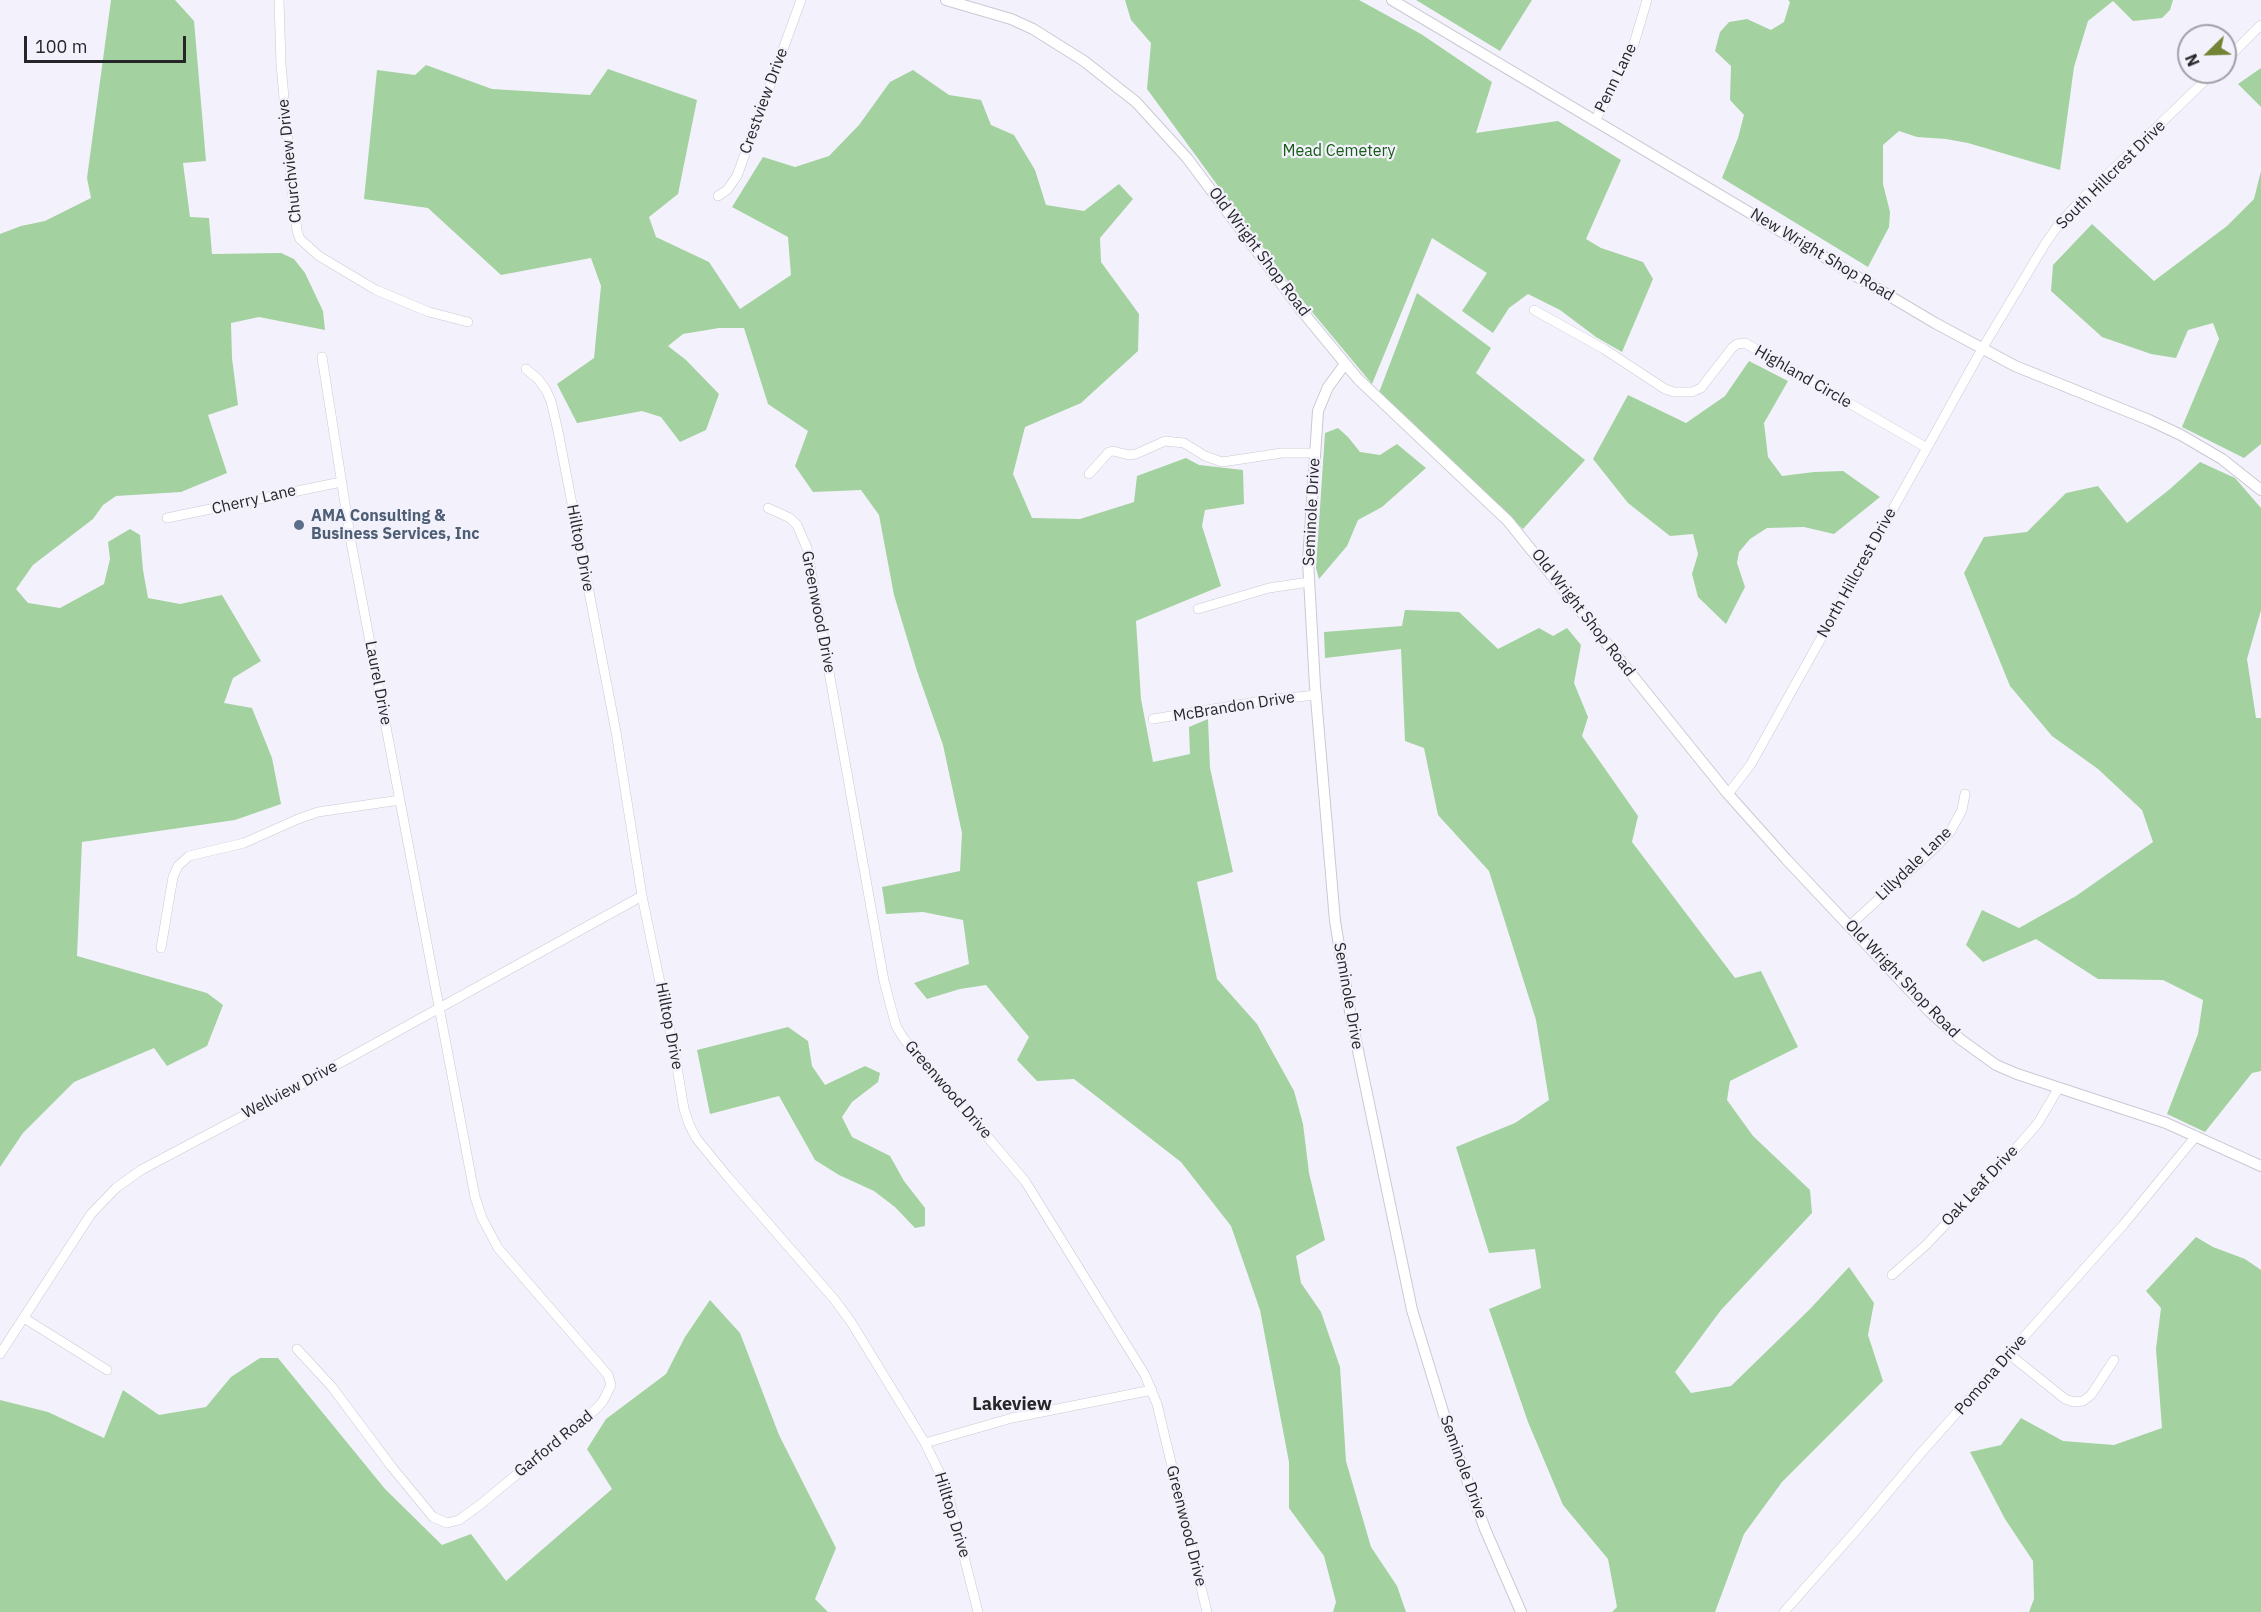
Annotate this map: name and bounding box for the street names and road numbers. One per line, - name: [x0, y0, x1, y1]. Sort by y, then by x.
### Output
- street label: Penn Lane: [1591, 40, 1641, 116]
- street label: Crestview Drive: [736, 45, 792, 157]
- street label: Churchview Drive: [274, 98, 306, 224]
- street label: South Hillcrest Drive: [2052, 116, 2170, 234]
- street label: Old Wright Shop Road: [1204, 184, 1314, 320]
- street label: New Wright Shop Road: [1747, 204, 1897, 306]
- street label: Highland Circle: [1751, 341, 1855, 413]
- street label: Seminole Drive: [1300, 457, 1324, 567]
- street label: Cherry Lane: [210, 481, 298, 519]
- street label: Hilltop Drive: [562, 503, 598, 593]
- street label: North Hillcrest Drive: [1813, 505, 1901, 641]
- street label: Old Wright Shop Road: [1527, 545, 1639, 681]
- street label: Greenwood Drive: [797, 549, 839, 675]
- street label: Laurel Drive: [360, 639, 396, 727]
- street label: McBrandon Drive: [1172, 688, 1296, 726]
- street label: Lillydale Lane: [1872, 823, 1956, 905]
- street label: Old Wright Shop Road: [1841, 916, 1963, 1042]
- street label: Seminole Drive: [1329, 941, 1367, 1051]
- street label: Hilltop Drive: [651, 981, 687, 1071]
- street label: Greenwood Drive: [900, 1037, 996, 1143]
- street label: Wellview Drive: [239, 1057, 341, 1123]
- street label: Oak Leaf Drive: [1938, 1142, 2022, 1230]
- street label: Pomona Drive: [1951, 1331, 2031, 1419]
- street label: Garford Road: [511, 1407, 597, 1481]
- street label: Seminole Drive: [1435, 1413, 1491, 1521]
- street label: Greenwood Drive: [1162, 1464, 1210, 1588]
- street label: Hilltop Drive: [930, 1470, 974, 1560]

